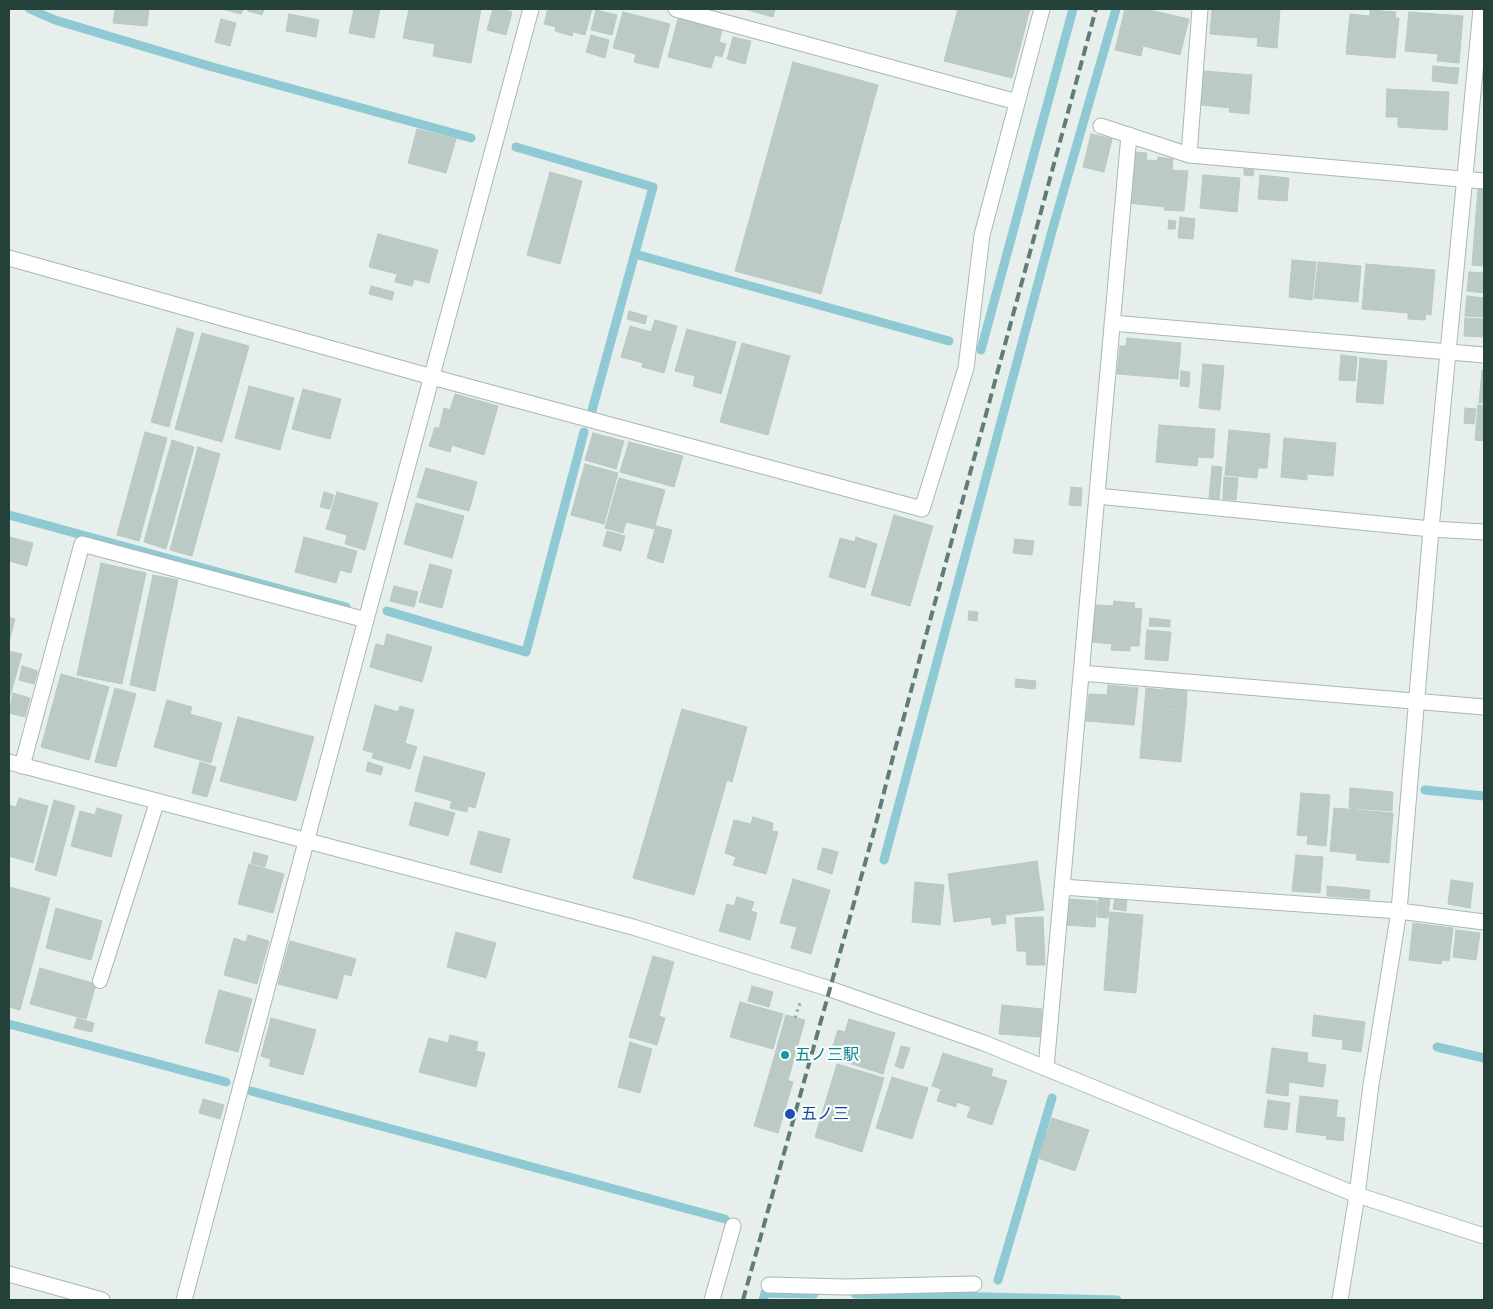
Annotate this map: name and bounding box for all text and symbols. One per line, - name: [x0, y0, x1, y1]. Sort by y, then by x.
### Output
- place label: 五ノ三駅: [795, 1045, 859, 1065]
- marker: 五ノ三駅: [779, 1049, 791, 1061]
- place label: 五ノ三: [801, 1104, 849, 1124]
- marker: 五ノ三: [783, 1107, 797, 1121]

